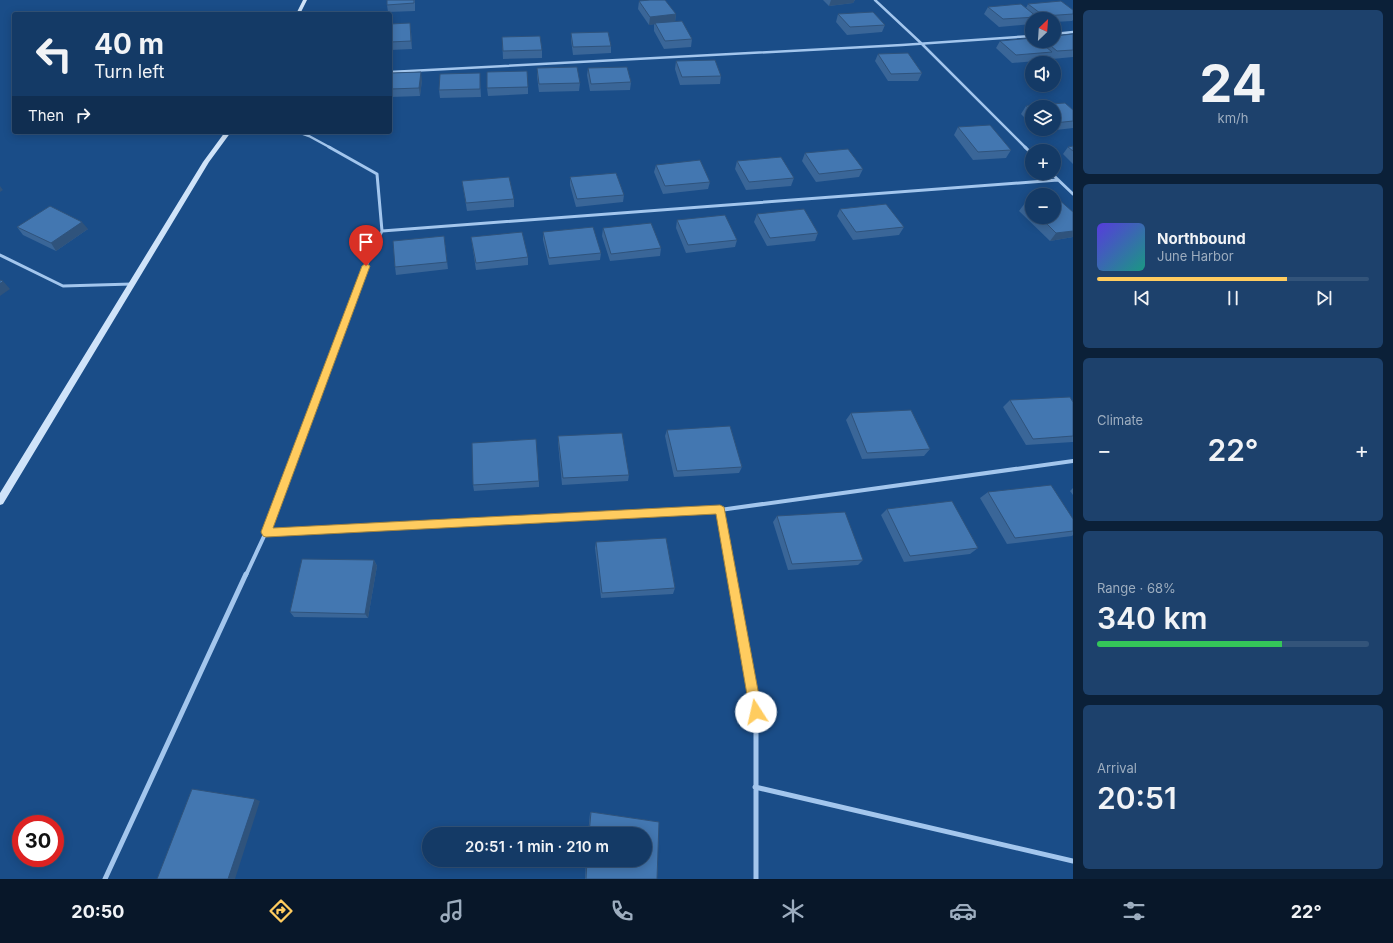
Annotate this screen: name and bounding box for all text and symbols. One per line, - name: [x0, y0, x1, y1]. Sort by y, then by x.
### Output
- north arrow: [1025, 12, 1061, 48]
- map controls: [1025, 12, 1061, 224]
- text: 40 m: [94, 27, 164, 61]
- icon: left: [28, 28, 80, 80]
- text: 24: [1199, 52, 1267, 115]
- button: sound: [1025, 56, 1061, 92]
- text: Turn left: [94, 61, 164, 82]
- button: layers: [1025, 100, 1061, 136]
- icon: right: [72, 104, 94, 126]
- text: Then: [28, 106, 64, 125]
- text: km/h: [1218, 110, 1248, 126]
- button: +: [1025, 144, 1061, 180]
- button: −: [1025, 188, 1061, 224]
- pin: [349, 225, 383, 266]
- text: Northbound: [1157, 229, 1246, 248]
- icon: arrive: [355, 231, 377, 253]
- text: June Harbor: [1157, 248, 1234, 264]
- icon: previous: [1131, 287, 1153, 309]
- icon: pause: [1222, 287, 1244, 309]
- icon: next: [1313, 287, 1335, 309]
- text: Climate: [1097, 412, 1143, 428]
- text: 22°: [1207, 432, 1259, 468]
- text: −: [1097, 437, 1112, 463]
- text: +: [1354, 437, 1369, 463]
- text: Range · 68%: [1097, 580, 1176, 596]
- text: 340 km: [1097, 600, 1208, 636]
- position arrow: [735, 691, 777, 733]
- text: Arrival: [1097, 760, 1137, 776]
- text: 20:51: [1097, 780, 1177, 816]
- speed limit sign: 30: [12, 815, 64, 867]
- text: 20:51 · 1 min · 210 m: [465, 837, 609, 856]
- icon: directions: [267, 897, 295, 925]
- icon: music: [438, 897, 466, 925]
- icon: phone: [608, 897, 636, 925]
- icon: climate: [779, 897, 807, 925]
- icon: car: [949, 897, 977, 925]
- icon: filters: [1120, 897, 1148, 925]
- text: 20:50: [71, 901, 124, 922]
- text: 22°: [1291, 901, 1322, 922]

